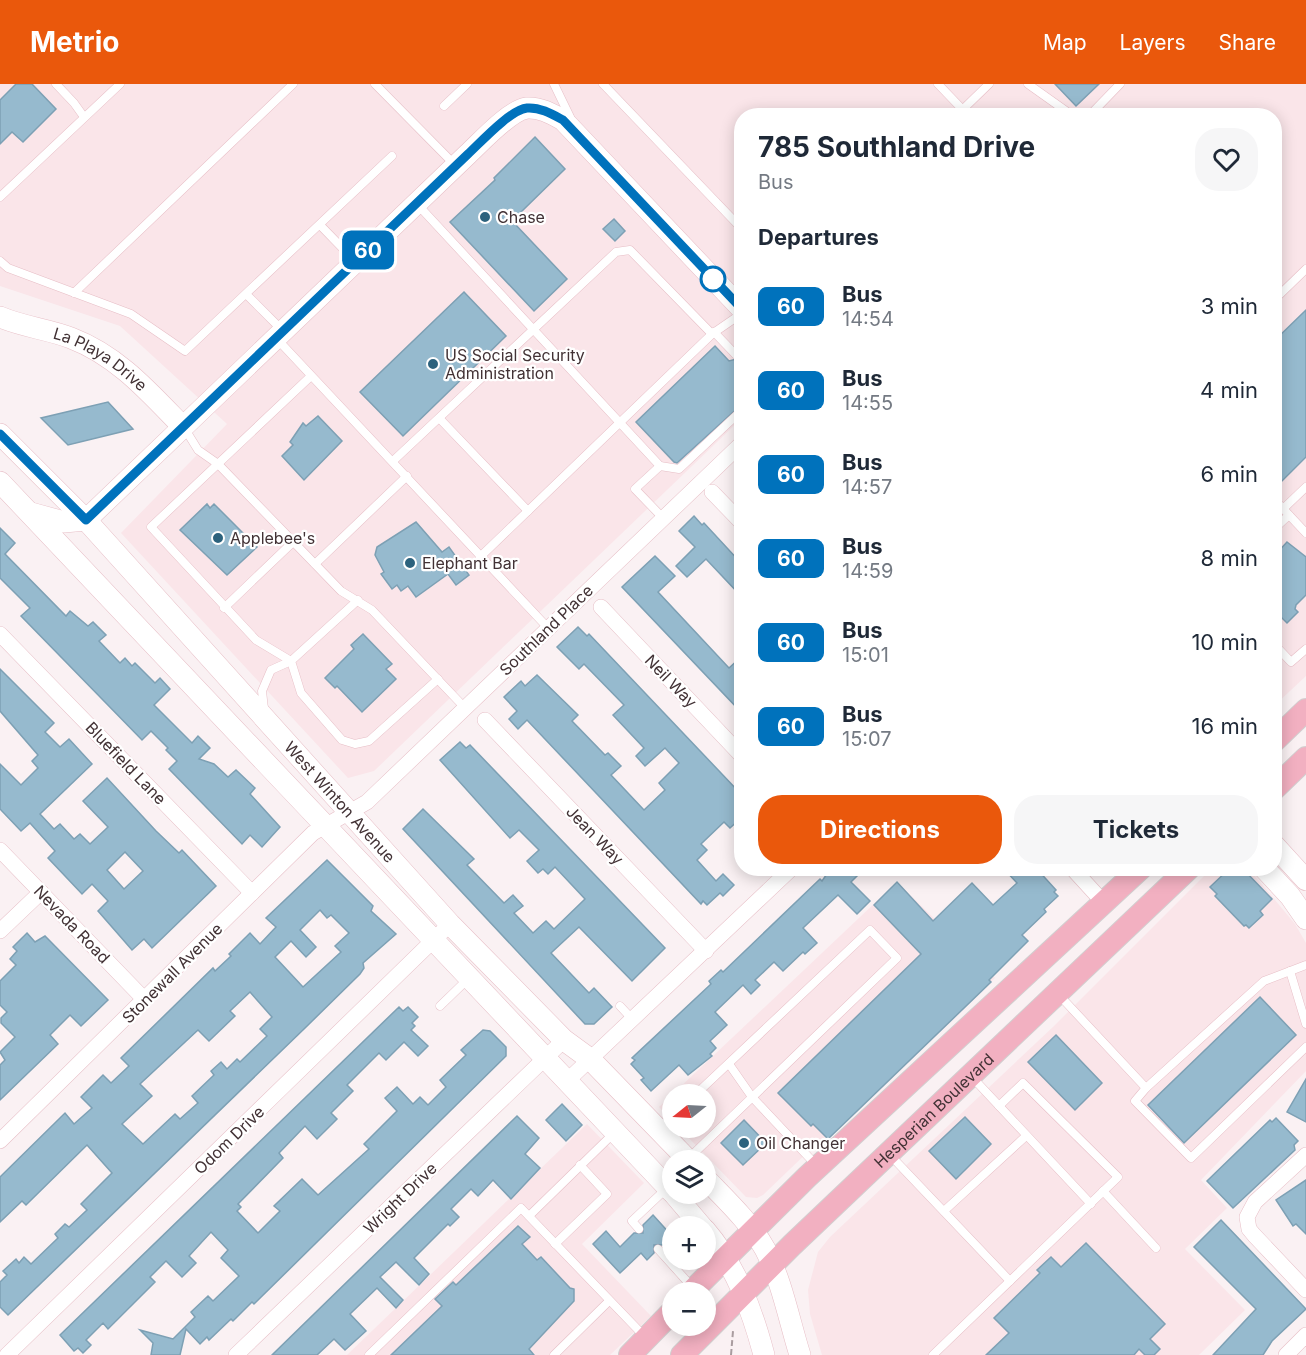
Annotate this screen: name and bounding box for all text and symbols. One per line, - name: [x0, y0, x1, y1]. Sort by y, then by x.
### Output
- text: Metrio: [30, 25, 119, 59]
- text: Map: [1043, 30, 1087, 55]
- text: Layers: [1120, 30, 1186, 55]
- text: Share: [1219, 30, 1276, 55]
- button: heart: [1195, 128, 1258, 191]
- text: 785 Southland Drive: [758, 130, 1035, 164]
- text: Bus: [758, 170, 793, 194]
- place label: Chase: [497, 207, 545, 227]
- marker: Chase: [478, 210, 492, 224]
- text: Departures: [758, 224, 879, 250]
- line badge: 60: [341, 230, 395, 270]
- text: 60: [354, 238, 382, 263]
- unlabelled marker: [700, 266, 726, 292]
- text: Bus: [842, 281, 883, 307]
- text: 3 min: [1201, 293, 1258, 319]
- text: 60: [777, 294, 805, 319]
- text: 14:54: [842, 307, 894, 331]
- street label: La Playa Drive: [51, 323, 152, 395]
- place label: US Social Security Administration: [445, 345, 585, 383]
- marker: US Social Security Administration: [426, 357, 440, 371]
- text: Bus: [842, 365, 883, 391]
- text: 4 min: [1200, 377, 1258, 403]
- text: 60: [777, 378, 805, 403]
- text: 14:55: [842, 391, 893, 415]
- text: Bus: [842, 449, 883, 475]
- text: 6 min: [1201, 461, 1258, 487]
- text: 60: [777, 462, 805, 487]
- text: 14:57: [842, 475, 892, 499]
- place label: Applebee's: [230, 528, 315, 548]
- marker: Applebee's: [211, 531, 225, 545]
- text: Bus: [842, 533, 883, 559]
- text: 8 min: [1201, 545, 1258, 571]
- text: 60: [777, 546, 805, 571]
- place label: Elephant Bar: [422, 553, 518, 573]
- marker: Elephant Bar: [403, 556, 417, 570]
- text: 14:59: [842, 559, 893, 583]
- street label: Southland Place: [495, 580, 597, 680]
- text: Bus: [842, 617, 883, 643]
- text: 10 min: [1191, 629, 1258, 655]
- text: 60: [777, 630, 805, 655]
- text: 15:01: [842, 643, 889, 667]
- street label: Neil Way: [641, 650, 701, 712]
- text: Bus: [842, 701, 883, 727]
- text: 16 min: [1192, 713, 1258, 739]
- text: 60: [777, 714, 805, 739]
- street label: Bluefield Lane: [82, 717, 170, 809]
- text: 15:07: [842, 727, 892, 751]
- street label: West Winton Avenue: [280, 737, 400, 867]
- button: Directions: [758, 795, 1002, 864]
- button: Tickets: [1014, 795, 1258, 864]
- street label: Jean Way: [562, 801, 628, 869]
- street label: Nevada Road: [30, 881, 114, 967]
- street label: Stonewall Avenue: [118, 919, 226, 1027]
- street label: Hesperian Boulevard: [870, 1049, 998, 1172]
- north arrow: [662, 1084, 716, 1138]
- map controls: [662, 1084, 716, 1336]
- street label: Odom Drive: [190, 1102, 268, 1178]
- place label: Oil Changer: [756, 1133, 845, 1153]
- marker: Oil Changer: [737, 1136, 751, 1150]
- button: layers: [662, 1150, 716, 1204]
- street label: Wright Drive: [359, 1158, 441, 1238]
- button: +: [662, 1216, 716, 1270]
- button: −: [662, 1282, 716, 1336]

